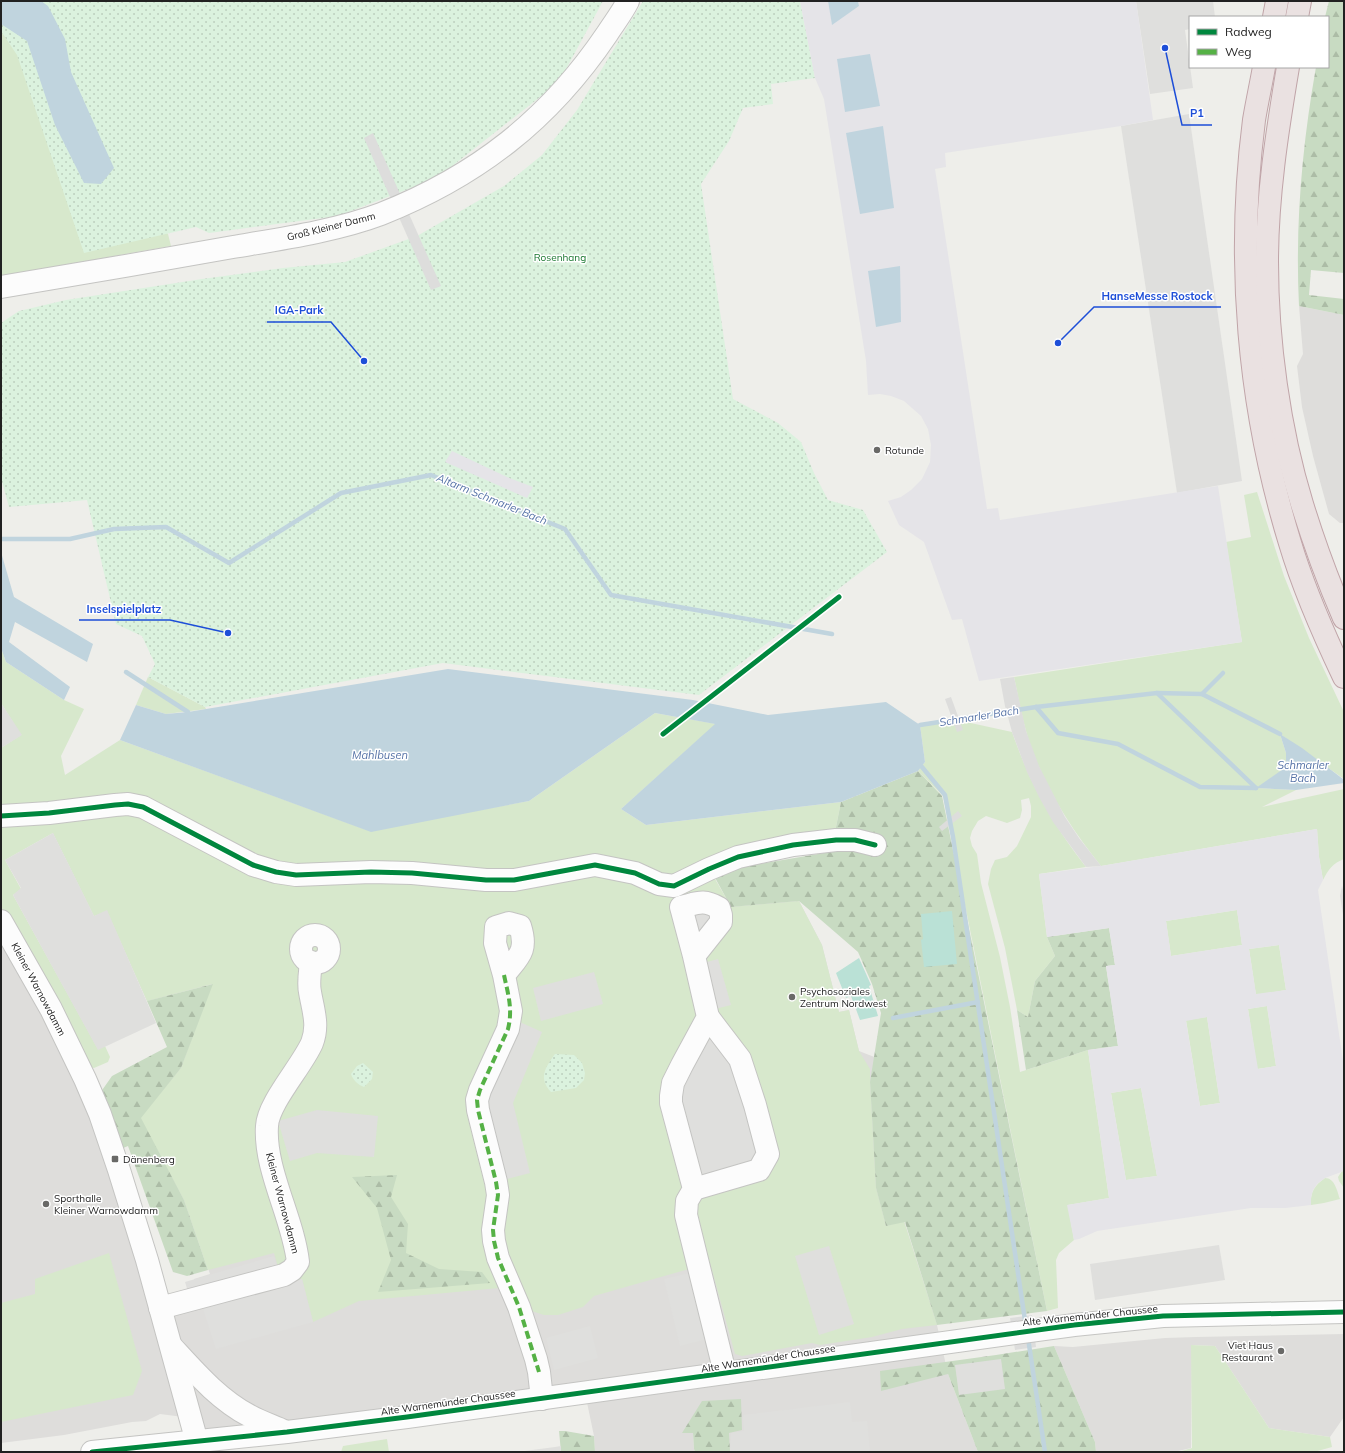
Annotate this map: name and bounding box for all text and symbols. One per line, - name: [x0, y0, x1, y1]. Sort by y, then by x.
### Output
- legend: [1189, 16, 1329, 68]
- text: Radweg: [1225, 24, 1272, 39]
- text: Weg: [1225, 44, 1251, 59]
- callout: P1: [1182, 102, 1212, 125]
- text: P1: [1190, 106, 1204, 120]
- street label: Groß Kleiner Damm: [286, 209, 377, 244]
- park label: Rosenhang: [534, 251, 586, 264]
- callout: HanseMesse Rostock: [1094, 284, 1221, 307]
- text: HanseMesse Rostock: [1102, 289, 1213, 303]
- callout: IGA-Park: [267, 299, 331, 322]
- text: IGA-Park: [275, 303, 324, 317]
- place label: Rotunde: [885, 444, 924, 457]
- marker: Rotunde: [872, 445, 882, 455]
- water label: Altarm Schmarler Bach: [434, 470, 549, 528]
- callout: Inselspielplatz: [79, 597, 170, 620]
- text: Inselspielplatz: [87, 602, 162, 616]
- water label: Schmarler Bach: [938, 703, 1020, 729]
- water label: Mahlbusen: [352, 748, 408, 762]
- water label: Schmarler Bach: [1277, 758, 1330, 785]
- street label: Kleiner Warnowdamm: [8, 940, 69, 1038]
- place label: Psychosoziales Zentrum Nordwest: [800, 985, 887, 1010]
- marker: Psychosoziales Zentrum Nordwest: [787, 992, 797, 1002]
- street label: Kleiner Warnowdamm: [263, 1151, 302, 1255]
- place label: Dänenberg: [123, 1153, 175, 1166]
- marker: Dänenberg: [110, 1154, 120, 1164]
- place label: Sporthalle Kleiner Warnowdamm: [54, 1192, 158, 1217]
- marker: Sporthalle Kleiner Warnowdamm: [41, 1199, 51, 1209]
- street label: Alte Warnemünder Chaussee: [1022, 1302, 1158, 1329]
- place label: Viet Haus Restaurant: [1222, 1339, 1273, 1364]
- street label: Alte Warnemünder Chaussee: [700, 1341, 836, 1376]
- marker: Viet Haus Restaurant: [1276, 1346, 1286, 1356]
- street label: Alte Warnemünder Chaussee: [380, 1387, 516, 1418]

